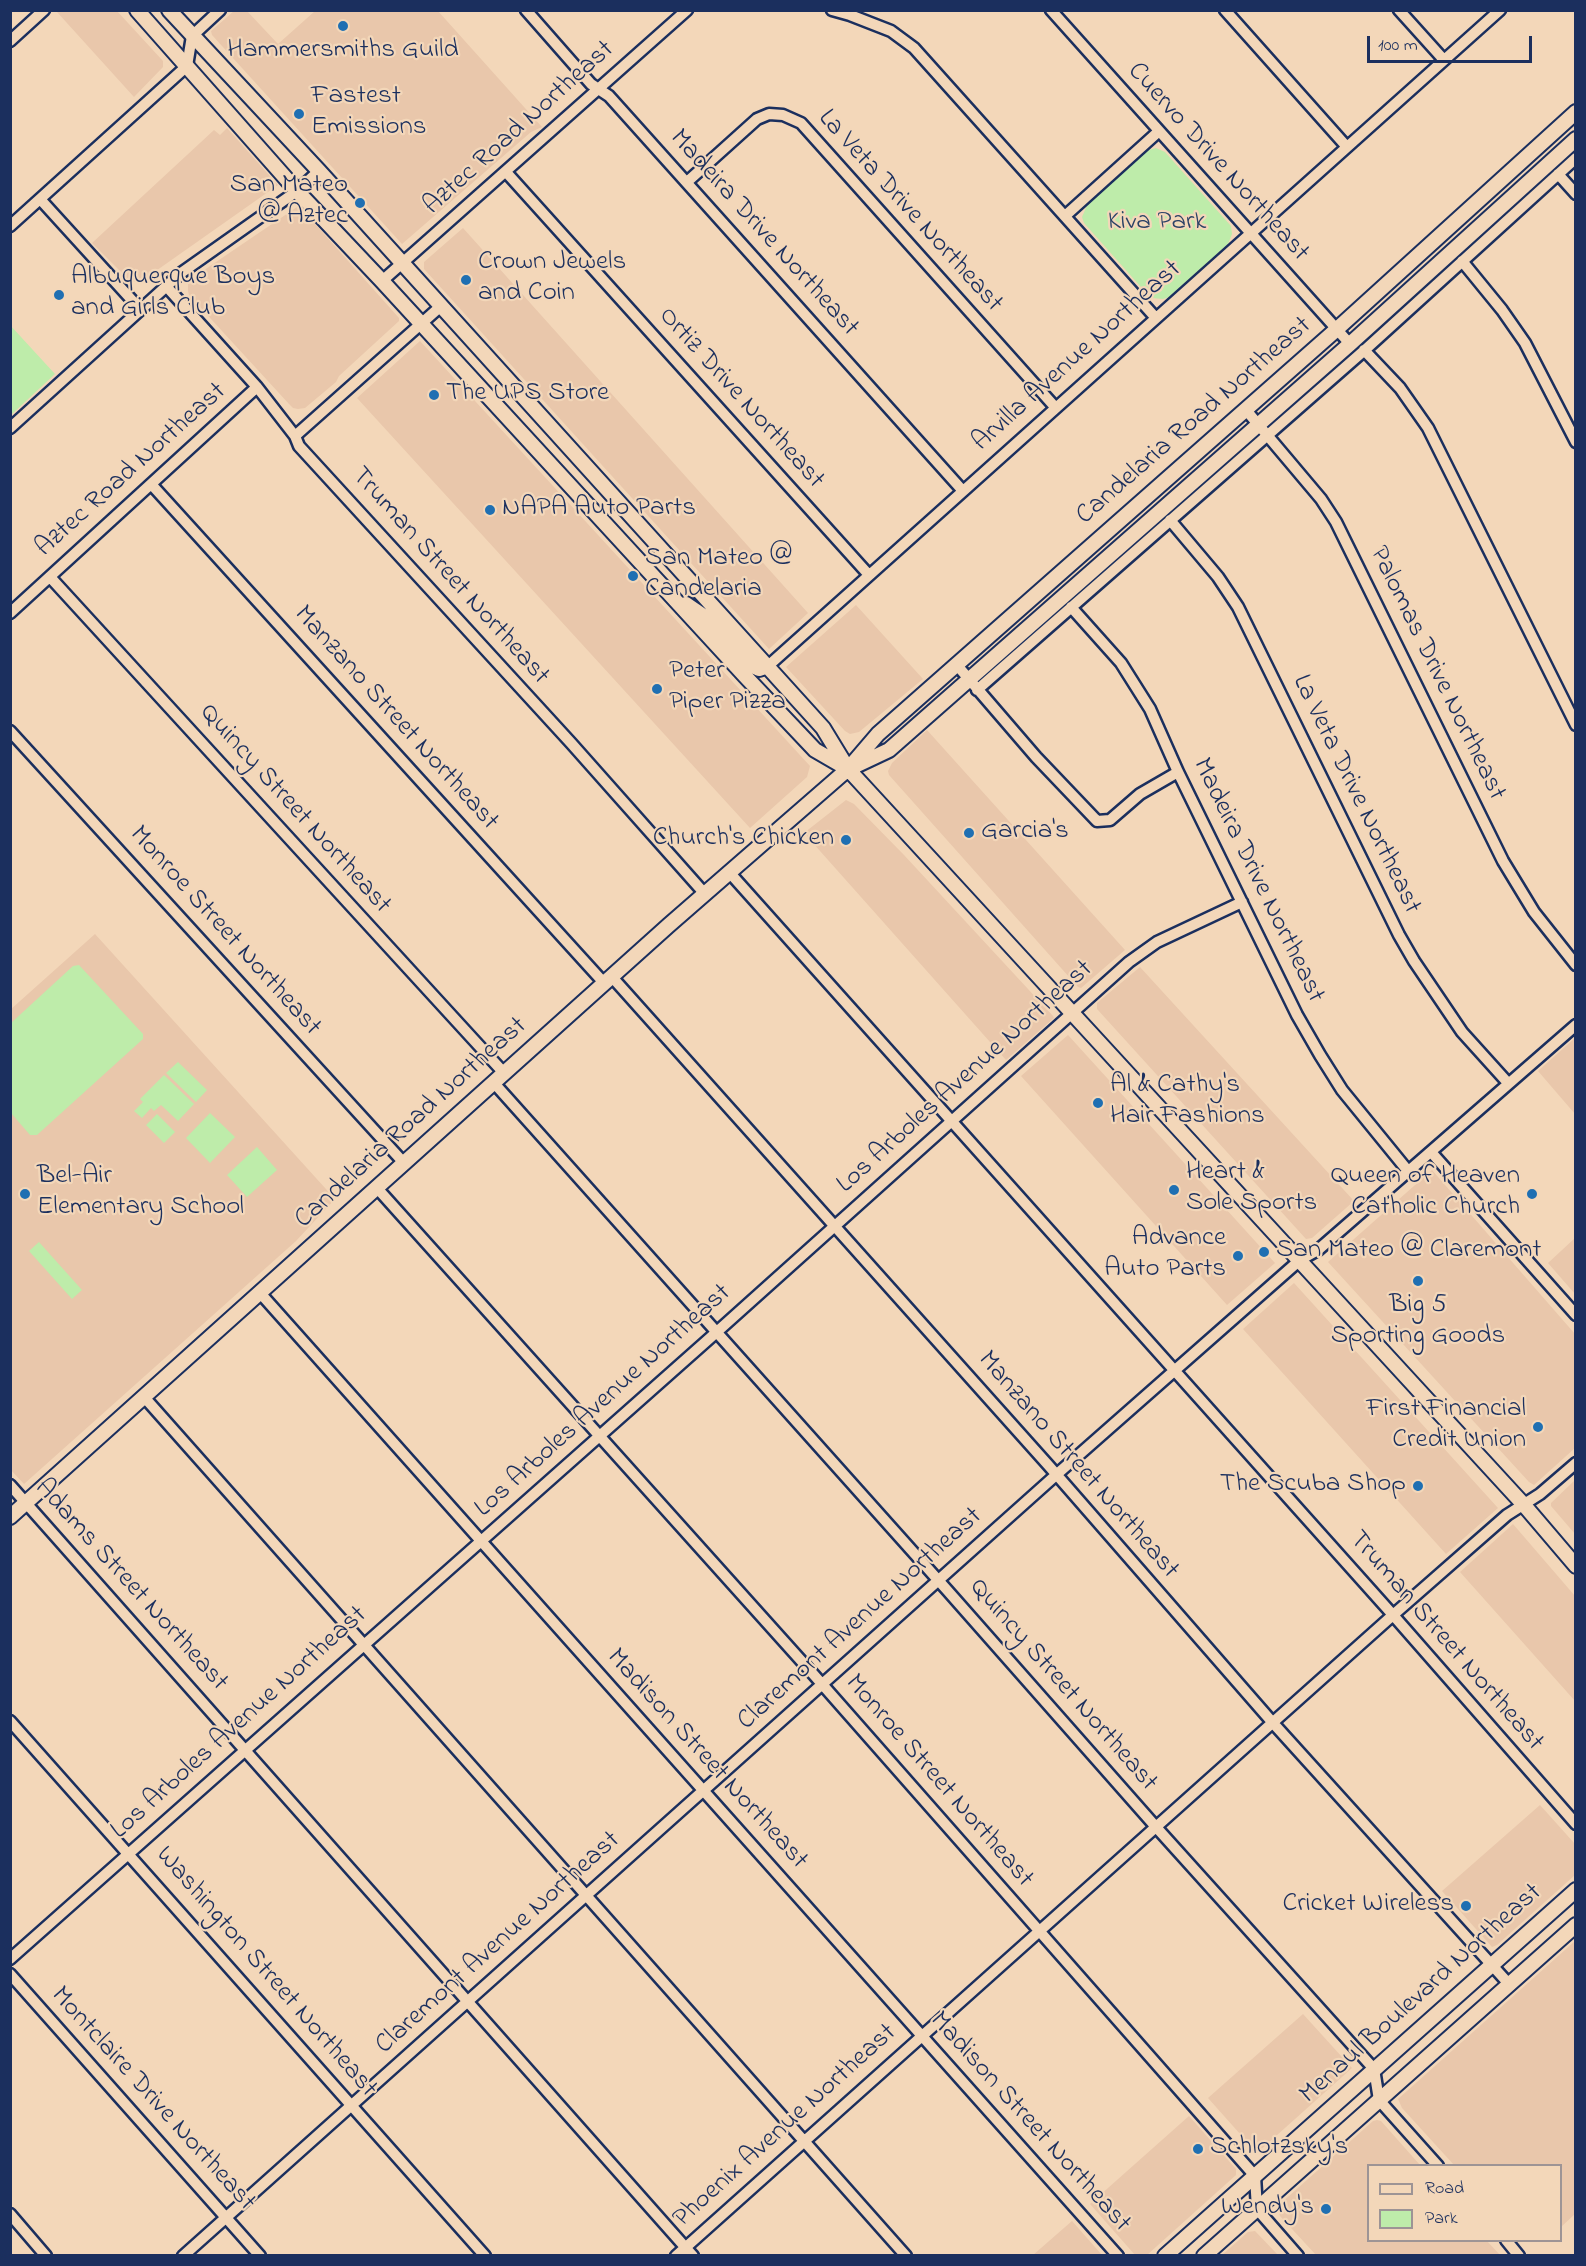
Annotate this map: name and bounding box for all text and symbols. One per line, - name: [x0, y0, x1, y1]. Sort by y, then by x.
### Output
- marker: Hammersmiths Guild: [336, 19, 350, 33]
- scale bar: [1370, 24, 1535, 62]
- text: 100 m: [1378, 33, 1418, 59]
- street label: Aztec Road Northeast: [418, 35, 622, 223]
- place label: Hammersmiths Guild: [227, 36, 459, 68]
- street label: Cuervo Drive Northeast: [1119, 57, 1315, 269]
- place label: Fastest Emissions: [311, 82, 427, 145]
- street label: La Veta Drive Northeast: [809, 104, 1009, 320]
- marker: Fastest Emissions: [292, 107, 306, 121]
- street label: Madeira Drive Northeast: [661, 124, 865, 344]
- place label: San Mateo @ Aztec: [230, 171, 348, 234]
- marker: San Mateo @ Aztec: [353, 196, 367, 210]
- park label: Kiva Park: [1108, 208, 1206, 240]
- place label: Crown Jewels and Coin: [478, 248, 626, 311]
- street label: Arvilla Avenue Northeast: [967, 255, 1189, 459]
- place label: Albuquerque Boys and Girls Club: [71, 263, 275, 326]
- marker: Crown Jewels and Coin: [459, 273, 473, 287]
- marker: Albuquerque Boys and Girls Club: [52, 288, 66, 302]
- street label: Ortiz Drive Northeast: [650, 301, 830, 497]
- street label: Candelaria Road Northeast: [1071, 311, 1319, 533]
- street label: Aztec Road Northeast: [30, 377, 234, 565]
- place label: The UPS Store: [446, 379, 609, 411]
- marker: The UPS Store: [427, 388, 441, 402]
- street label: Truman Street Northeast: [343, 462, 555, 692]
- place label: NAPA Auto Parts: [502, 494, 696, 526]
- marker: NAPA Auto Parts: [483, 503, 497, 517]
- street label: Palomas Drive Northeast: [1360, 542, 1512, 806]
- place label: San Mateo @ Candelaria: [645, 544, 792, 607]
- marker: San Mateo @ Candelaria: [626, 569, 640, 583]
- street label: Manzano Street Northeast: [286, 600, 504, 838]
- place label: Peter Piper Pizza: [669, 657, 786, 720]
- street label: La Veta Drive Northeast: [1283, 670, 1427, 920]
- marker: Peter Piper Pizza: [650, 682, 664, 696]
- street label: Quincy Street Northeast: [191, 698, 397, 922]
- street label: Madeira Drive Northeast: [1184, 753, 1330, 1009]
- place label: Garcia's: [981, 817, 1069, 849]
- street label: Monroe Street Northeast: [121, 820, 327, 1044]
- place label: Church's Chicken: [653, 824, 834, 856]
- marker: Garcia's: [962, 826, 976, 840]
- marker: Church's Chicken: [839, 833, 853, 847]
- street label: Los Arboles Avenue Northeast: [831, 954, 1101, 1202]
- street label: Candelaria Road Northeast: [289, 1011, 535, 1237]
- place label: Al & Cathy's Hair Fashions: [1110, 1071, 1265, 1134]
- marker: Al & Cathy's Hair Fashions: [1091, 1096, 1105, 1110]
- place label: Heart & Sole Sports: [1186, 1158, 1317, 1221]
- place label: Bel-Air Elementary School: [37, 1162, 244, 1225]
- place label: Queen of Heaven Catholic Church: [1331, 1162, 1520, 1225]
- marker: Heart & Sole Sports: [1167, 1183, 1181, 1197]
- marker: Bel-Air Elementary School: [18, 1187, 32, 1201]
- marker: Queen of Heaven Catholic Church: [1525, 1187, 1539, 1201]
- place label: Advance Auto Parts: [1104, 1224, 1226, 1287]
- place label: San Mateo @ Claremont: [1276, 1236, 1541, 1268]
- marker: San Mateo @ Claremont: [1257, 1245, 1271, 1259]
- marker: Advance Auto Parts: [1231, 1249, 1245, 1263]
- marker: Big 5 Sporting Goods: [1411, 1274, 1425, 1288]
- street label: Los Arboles Avenue Northeast: [469, 1278, 739, 1526]
- place label: Big 5 Sporting Goods: [1331, 1291, 1505, 1354]
- street label: Manzano Street Northeast: [969, 1346, 1185, 1586]
- place label: First Financial Credit Union: [1366, 1395, 1526, 1458]
- marker: First Financial Credit Union: [1531, 1420, 1545, 1434]
- place label: The Scuba Shop: [1220, 1470, 1406, 1502]
- street label: Adams Street Northeast: [26, 1473, 234, 1699]
- marker: The Scuba Shop: [1411, 1479, 1425, 1493]
- street label: Claremont Avenue Northeast: [732, 1502, 990, 1738]
- street label: Truman Street Northeast: [1340, 1525, 1550, 1759]
- street label: Quincy Street Northeast: [961, 1573, 1163, 1799]
- street label: Los Arboles Avenue Northeast: [105, 1600, 375, 1848]
- street label: Madison Street Northeast: [598, 1643, 814, 1877]
- street label: Monroe Street Northeast: [837, 1669, 1039, 1895]
- street label: Claremont Avenue Northeast: [370, 1826, 628, 2062]
- street label: Washington Street Northeast: [147, 1841, 383, 2105]
- street label: Menaul Boulevard Northeast: [1294, 1878, 1550, 2112]
- place label: Cricket Wireless: [1282, 1890, 1454, 1922]
- marker: Cricket Wireless: [1459, 1899, 1473, 1913]
- street label: Montclaire Drive Northeast: [43, 1981, 261, 2219]
- street label: Madison Street Northeast: [921, 2006, 1137, 2240]
- street label: Phoenix Avenue Northeast: [668, 2018, 904, 2236]
- place label: Schlotzsky's: [1210, 2133, 1348, 2165]
- marker: Schlotzsky's: [1191, 2142, 1205, 2156]
- legend: [1367, 2164, 1562, 2242]
- text: Road: [1425, 2176, 1464, 2202]
- place label: Wendy's: [1221, 2193, 1314, 2225]
- marker: Wendy's: [1319, 2202, 1333, 2216]
- text: Park: [1425, 2206, 1458, 2232]

